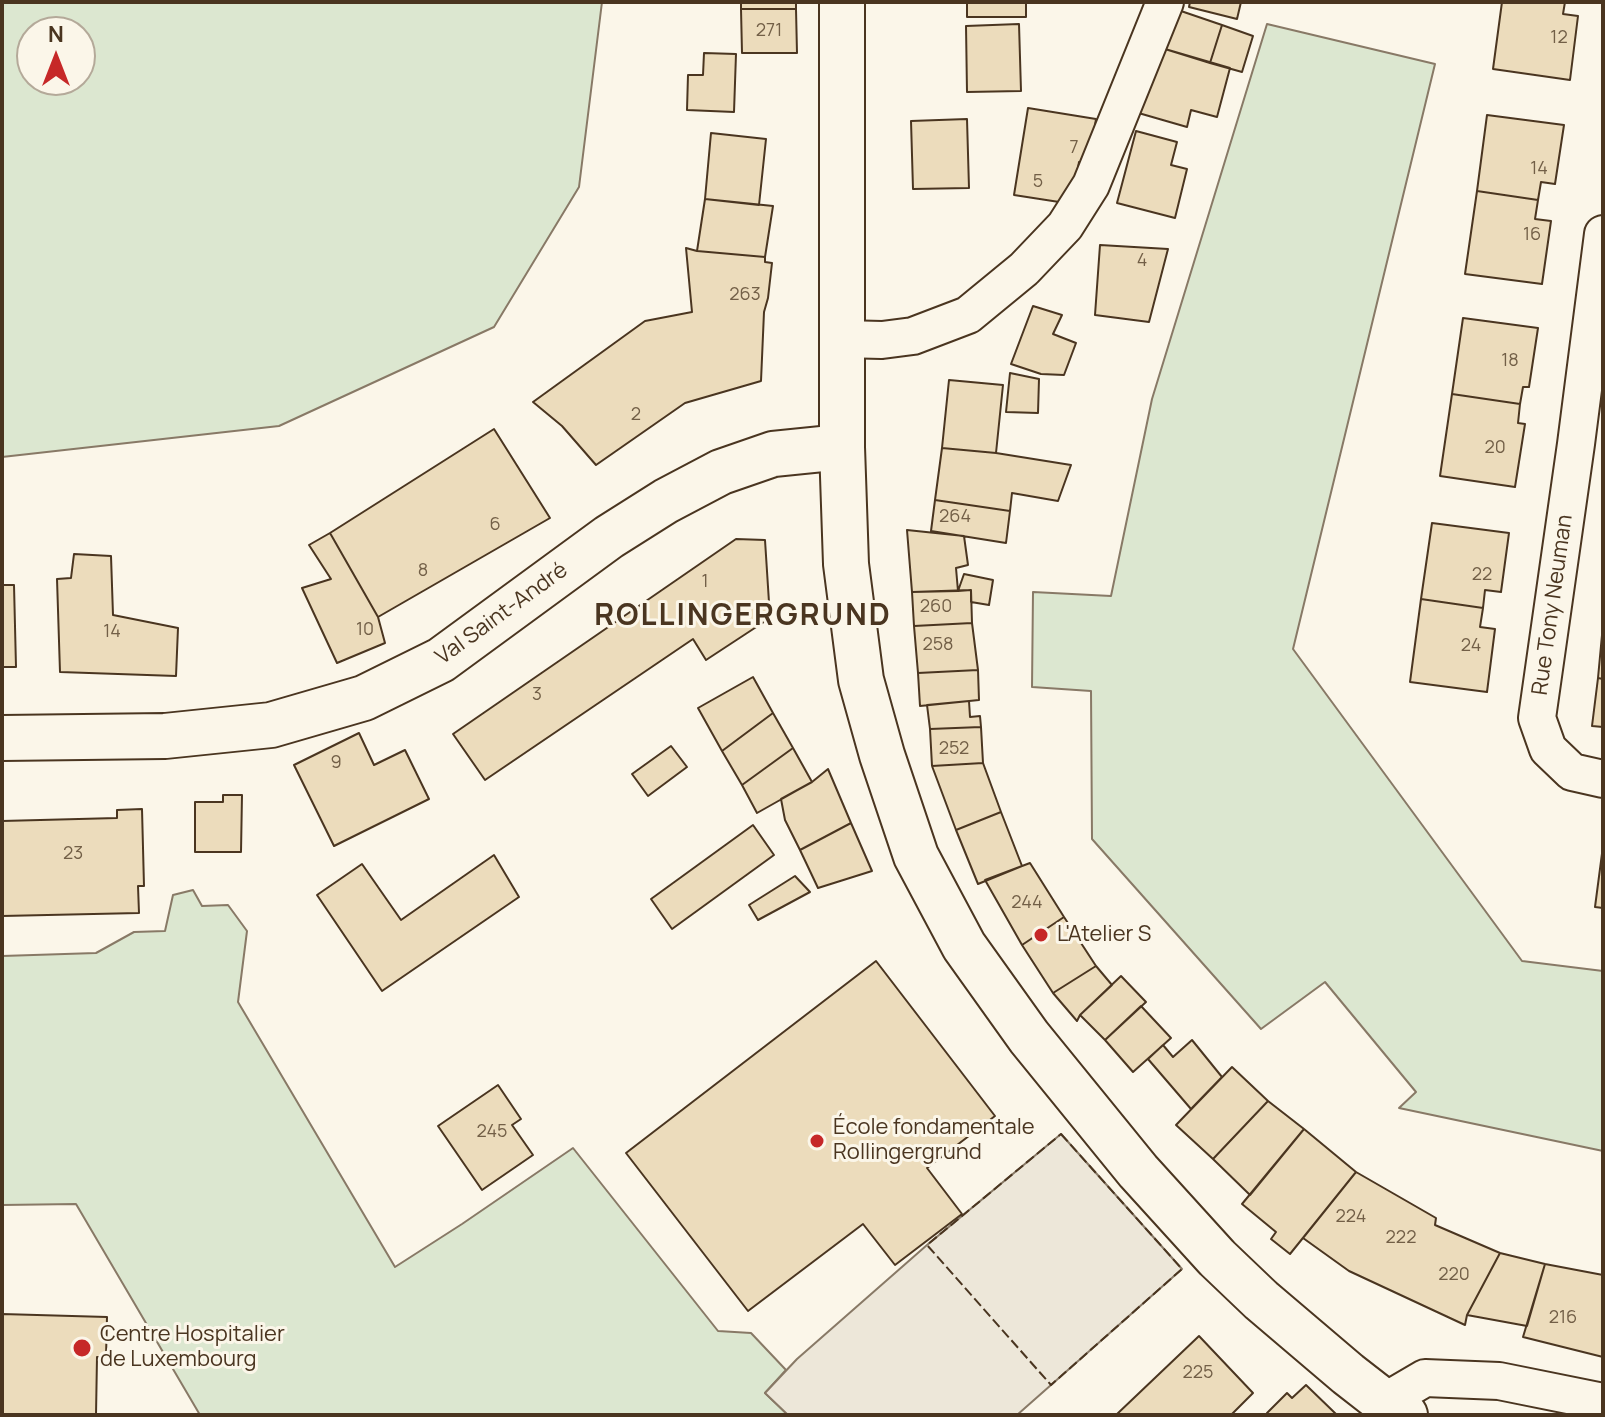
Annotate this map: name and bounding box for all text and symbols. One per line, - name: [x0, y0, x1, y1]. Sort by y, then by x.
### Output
- north arrow: [16, 16, 96, 96]
- text: N: [48, 19, 64, 49]
- house number: 271: [756, 20, 782, 42]
- house number: 12: [1550, 27, 1568, 49]
- house number: 7: [1069, 137, 1079, 159]
- house number: 14: [1530, 158, 1548, 180]
- house number: 5: [1033, 171, 1043, 193]
- house number: 16: [1523, 224, 1541, 246]
- house number: 4: [1137, 250, 1147, 272]
- house number: 263: [729, 284, 761, 306]
- house number: 18: [1501, 350, 1519, 372]
- house number: 2: [631, 404, 641, 426]
- house number: 20: [1484, 437, 1506, 459]
- house number: 264: [939, 506, 971, 528]
- street label: Rue Tony Neuman: [1527, 513, 1579, 697]
- house number: 6: [489, 514, 501, 536]
- street label: Val Saint-André: [431, 557, 573, 671]
- house number: 8: [418, 560, 428, 582]
- house number: 22: [1472, 564, 1492, 586]
- house number: 1: [701, 571, 709, 593]
- house number: 260: [920, 596, 952, 618]
- district label: ROLLINGERGRUND: [594, 599, 892, 635]
- house number: 10: [356, 619, 374, 641]
- house number: 14: [103, 621, 121, 643]
- house number: 258: [922, 634, 954, 656]
- house number: 24: [1461, 635, 1481, 657]
- house number: 3: [532, 684, 542, 706]
- house number: 252: [939, 738, 969, 760]
- house number: 9: [330, 752, 342, 774]
- house number: 23: [63, 843, 83, 865]
- house number: 244: [1011, 892, 1043, 914]
- place label: L'Atelier S: [1057, 922, 1151, 948]
- marker: L'Atelier S: [1032, 926, 1050, 944]
- place label: École fondamentale Rollingergrund: [833, 1115, 1035, 1166]
- house number: 245: [477, 1121, 507, 1143]
- marker: École fondamentale Rollingergrund: [808, 1132, 826, 1150]
- house number: 224: [1336, 1206, 1366, 1228]
- house number: 222: [1386, 1227, 1416, 1249]
- house number: 220: [1438, 1264, 1470, 1286]
- house number: 216: [1549, 1307, 1577, 1329]
- place label: Centre Hospitalier de Luxembourg: [100, 1322, 285, 1374]
- marker: Centre Hospitalier de Luxembourg: [71, 1337, 93, 1359]
- house number: 225: [1183, 1362, 1213, 1384]

